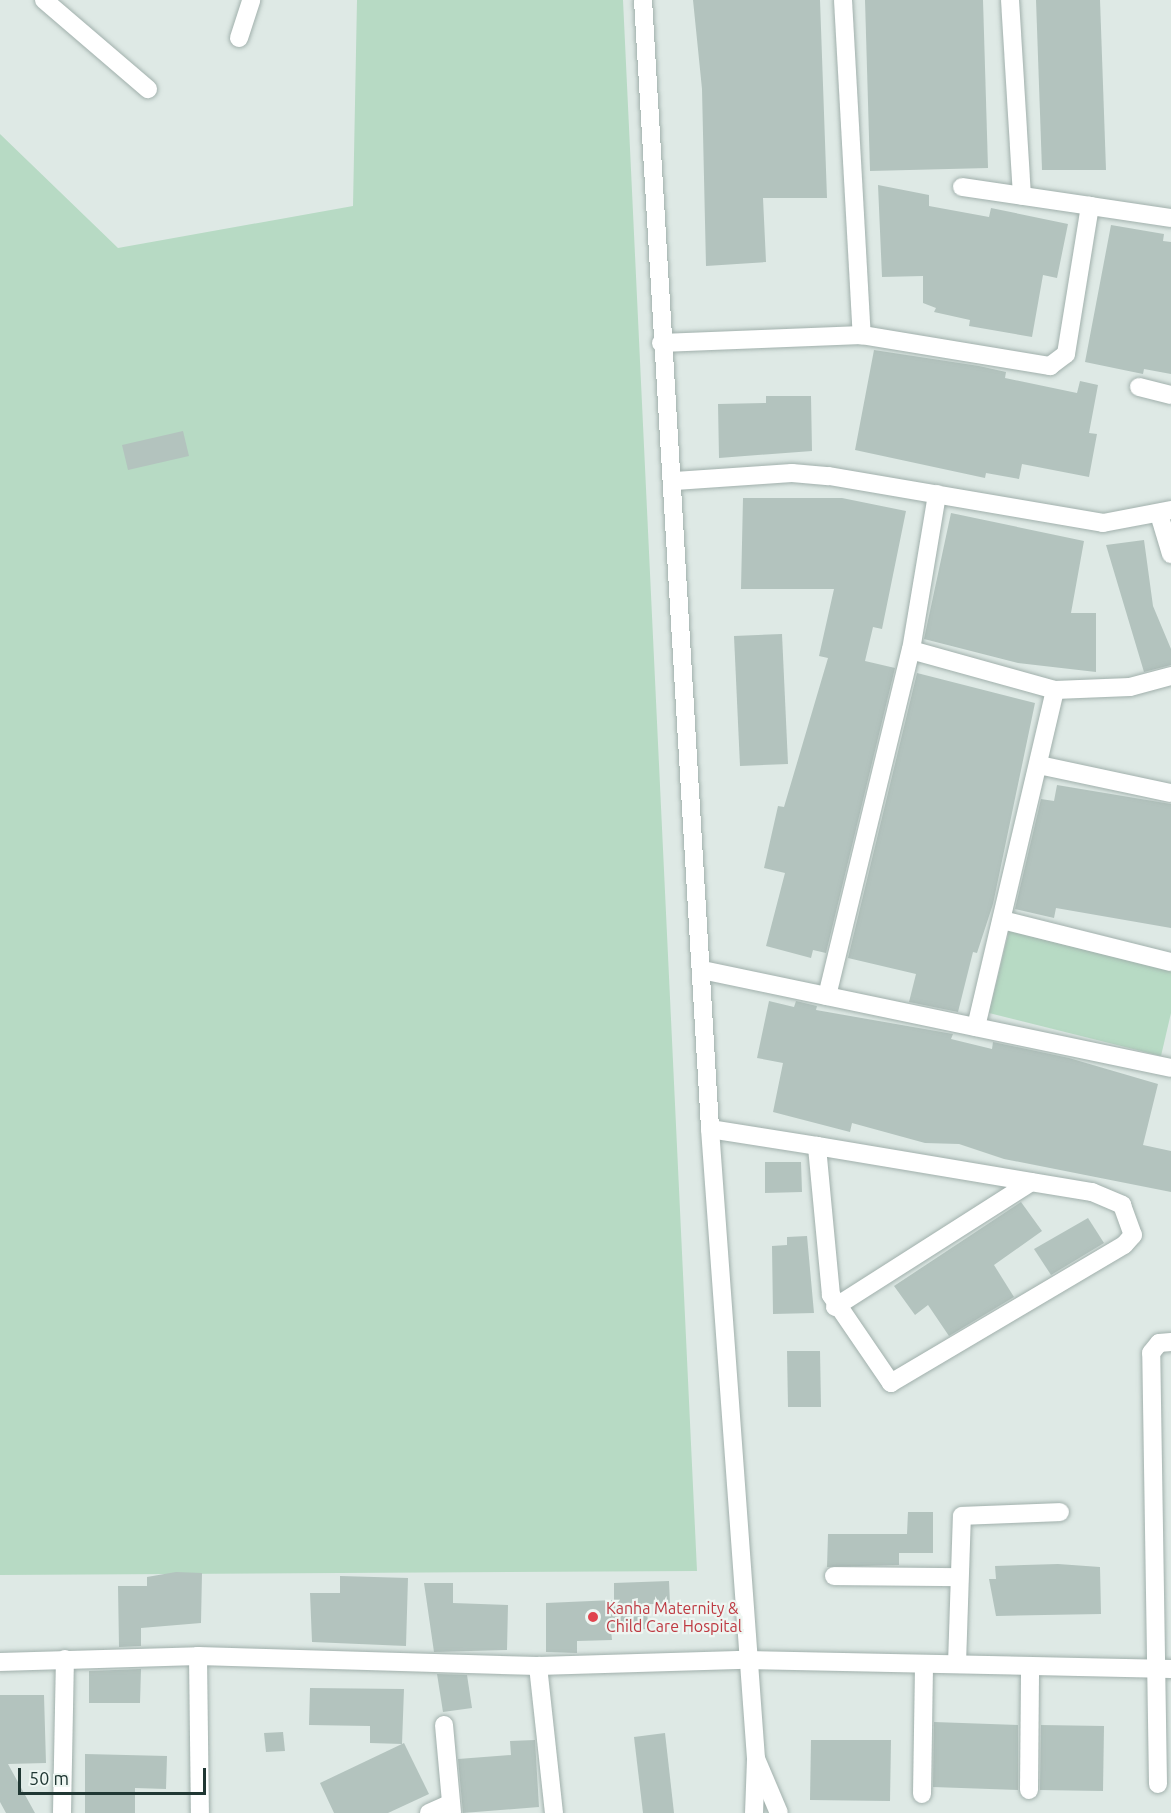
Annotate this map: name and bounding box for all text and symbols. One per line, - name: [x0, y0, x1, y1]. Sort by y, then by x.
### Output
- place label: Kanha Maternity & Child Care Hospital: [606, 1598, 742, 1636]
- marker: Kanha Maternity & Child Care Hospital: [584, 1608, 602, 1626]
- scale bar: [21, 1756, 208, 1794]
- text: 50 m: [29, 1768, 69, 1788]

